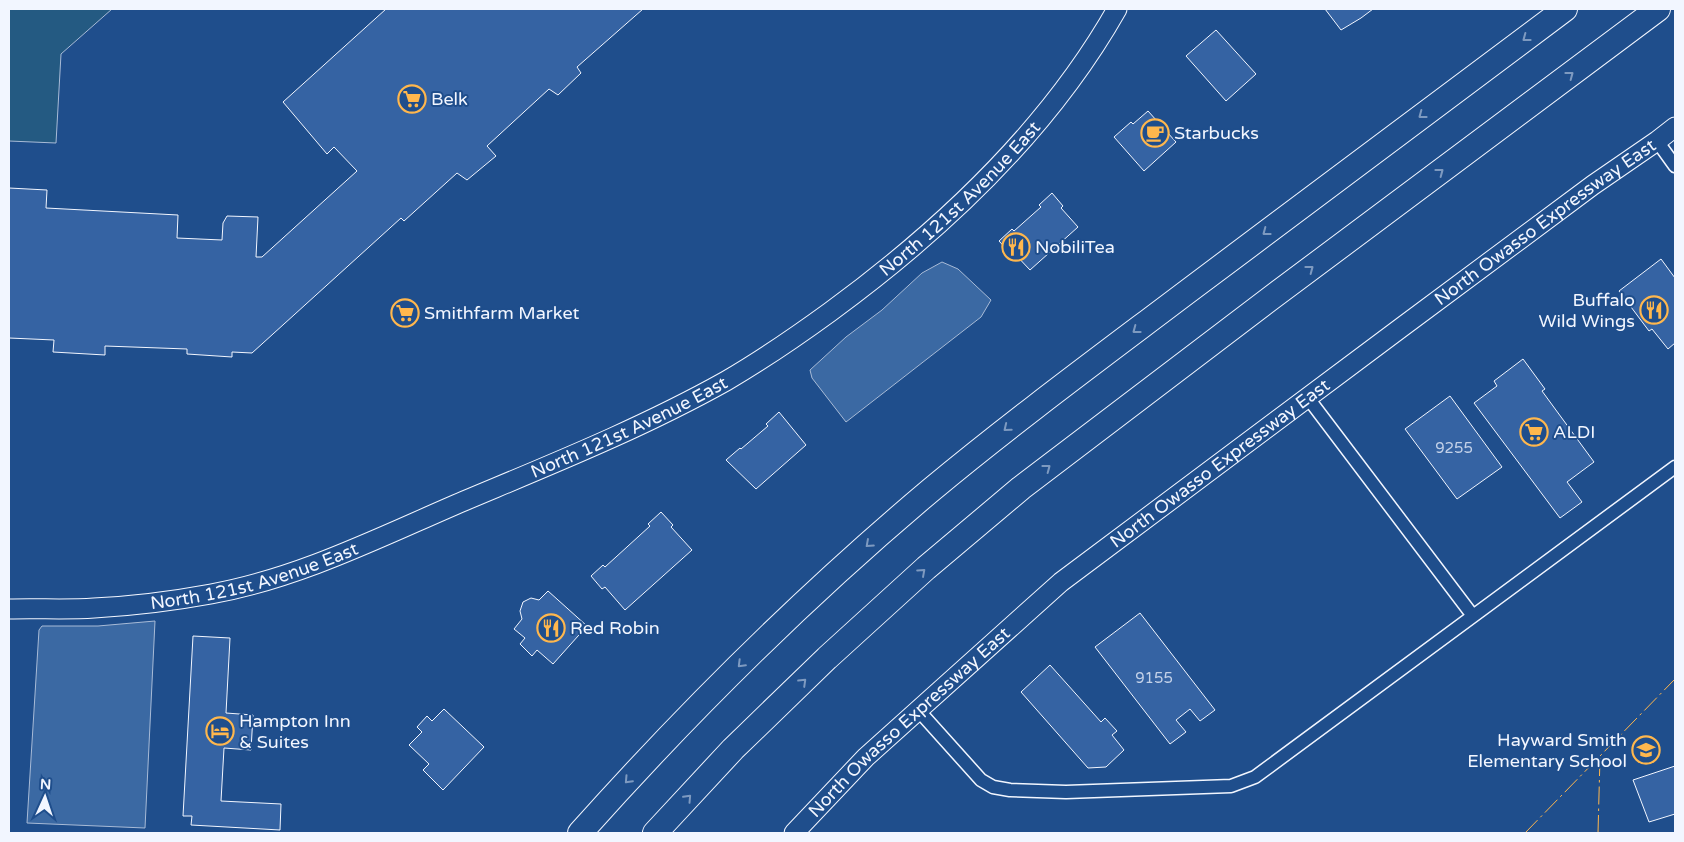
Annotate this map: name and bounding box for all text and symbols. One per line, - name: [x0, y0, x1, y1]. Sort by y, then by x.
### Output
- one-way arrow: [1522, 32, 1532, 41]
- one-way arrow: [1564, 72, 1573, 80]
- supermarket icon: Belk: [397, 84, 427, 114]
- place label: Belk: [431, 88, 468, 110]
- one-way arrow: [1418, 109, 1428, 118]
- street label: North 121st Avenue East: [875, 117, 1045, 281]
- cafe icon: Starbucks: [1140, 118, 1170, 148]
- place label: Starbucks: [1174, 122, 1259, 144]
- street label: North Owasso Expressway East: [1430, 134, 1660, 310]
- one-way arrow: [1434, 169, 1444, 178]
- one-way arrow: [1262, 226, 1272, 235]
- restaurant icon: NobiliTea: [1001, 232, 1031, 262]
- place label: NobiliTea: [1035, 236, 1115, 258]
- one-way arrow: [1304, 266, 1314, 275]
- place label: Buffalo Wild Wings: [1539, 289, 1635, 332]
- restaurant icon: Buffalo Wild Wings: [1639, 295, 1669, 325]
- supermarket icon: Smithfarm Market: [390, 298, 420, 328]
- place label: Smithfarm Market: [424, 302, 580, 324]
- one-way arrow: [1132, 324, 1142, 333]
- street label: North 121st Avenue East: [527, 371, 731, 483]
- street label: North Owasso Expressway East: [1106, 374, 1334, 552]
- supermarket icon: ALDI: [1519, 417, 1549, 447]
- place label: ALDI: [1553, 421, 1595, 443]
- one-way arrow: [1004, 422, 1013, 430]
- house number: 9255: [1435, 439, 1473, 457]
- one-way arrow: [1041, 466, 1050, 474]
- street label: North 121st Avenue East: [149, 537, 361, 614]
- one-way arrow: [866, 538, 875, 547]
- one-way arrow: [916, 569, 925, 578]
- restaurant icon: Red Robin: [536, 613, 566, 643]
- place label: Red Robin: [570, 617, 660, 639]
- street label: North Owasso Expressway East: [804, 622, 1015, 822]
- one-way arrow: [738, 658, 747, 667]
- house number: 9155: [1135, 669, 1173, 687]
- one-way arrow: [797, 679, 806, 688]
- place label: Hampton Inn & Suites: [239, 710, 351, 753]
- hotel icon: Hampton Inn & Suites: [205, 716, 235, 746]
- place label: Hayward Smith Elementary School: [1467, 729, 1627, 772]
- school or university icon: Hayward Smith Elementary School: [1631, 735, 1661, 765]
- north arrow: [20, 772, 70, 822]
- one-way arrow: [624, 775, 633, 784]
- text: N: [40, 776, 52, 793]
- one-way arrow: [682, 794, 691, 803]

